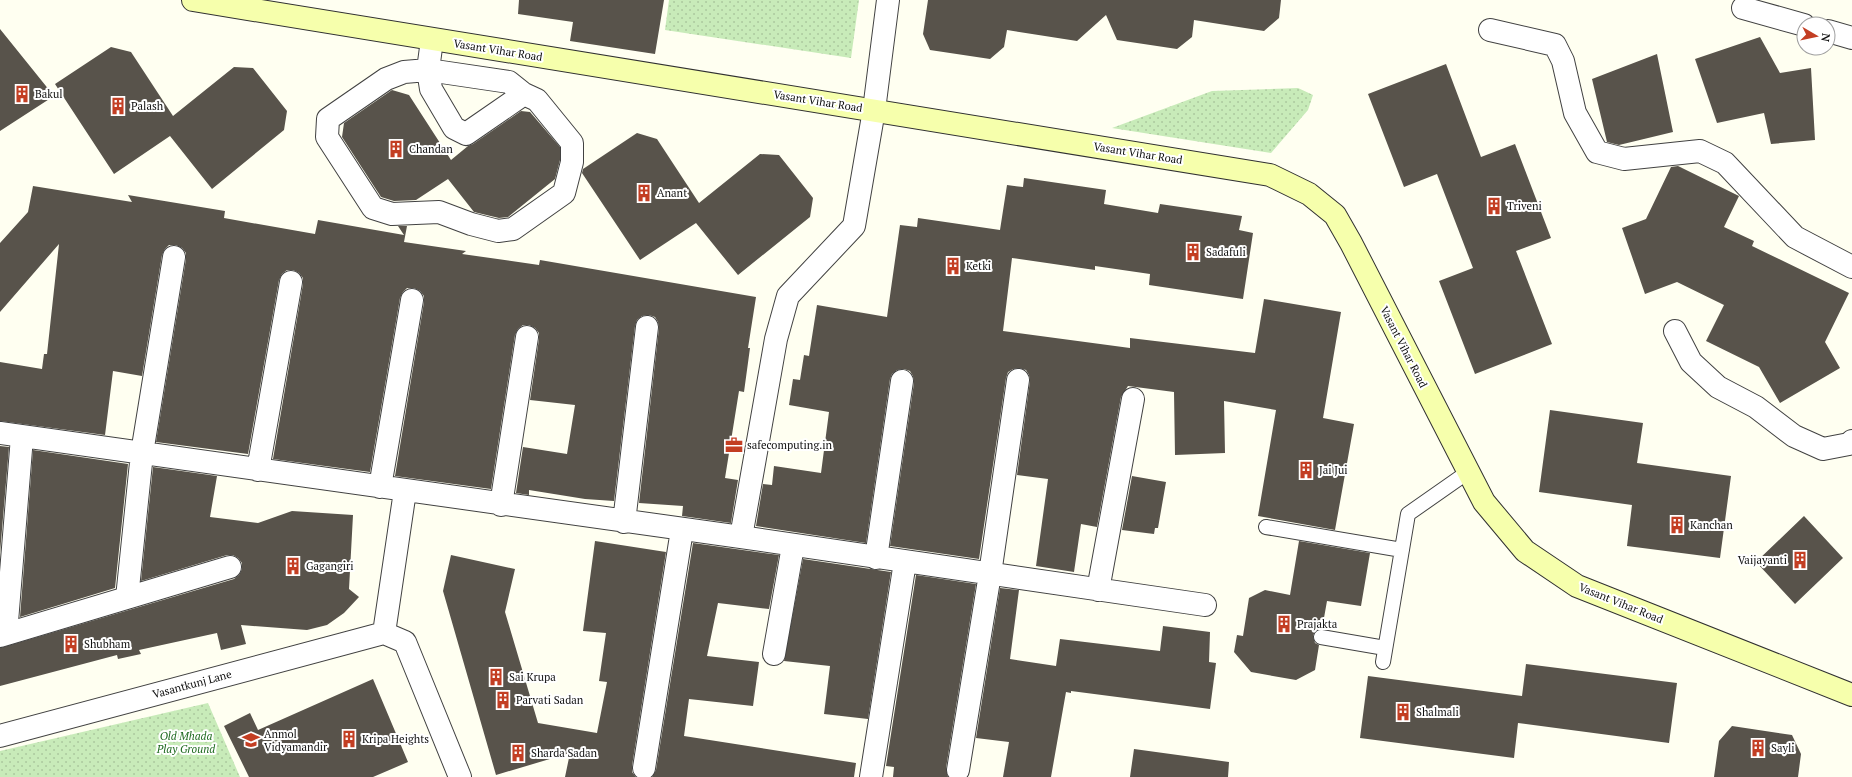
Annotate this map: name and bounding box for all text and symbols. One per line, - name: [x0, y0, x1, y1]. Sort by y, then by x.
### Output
- north arrow: [1796, 16, 1836, 56]
- text: N: [1818, 32, 1833, 43]
- street label: Vasant Vihar Road: [453, 36, 543, 64]
- building icon: Bakul: [12, 84, 32, 104]
- place label: Bakul: [35, 87, 63, 101]
- street label: Vasant Vihar Road: [773, 87, 863, 115]
- building icon: Palash: [108, 96, 128, 116]
- place label: Palash: [131, 99, 164, 113]
- building icon: Chandan: [386, 139, 406, 159]
- street label: Vasant Vihar Road: [1093, 139, 1183, 167]
- place label: Chandan: [409, 142, 453, 156]
- building icon: Anant: [634, 183, 654, 203]
- place label: Anant: [657, 186, 687, 200]
- building icon: Triveni: [1484, 196, 1504, 216]
- place label: Triveni: [1507, 199, 1542, 213]
- building icon: Sadafuli: [1183, 242, 1203, 262]
- place label: Sadafuli: [1206, 245, 1246, 259]
- building icon: Ketki: [943, 256, 963, 276]
- place label: Ketki: [966, 259, 991, 273]
- street label: Vasant Vihar Road: [1377, 304, 1431, 390]
- office icon: safecomputing.in: [724, 435, 744, 455]
- place label: safecomputing.in: [747, 438, 833, 452]
- building icon: Jai Jui: [1296, 460, 1316, 480]
- place label: Jai Jui: [1319, 463, 1348, 477]
- building icon: Kanchan: [1667, 515, 1687, 535]
- place label: Kanchan: [1690, 518, 1733, 532]
- building icon: Vaijayanti: [1790, 550, 1810, 570]
- place label: Vaijayanti: [1738, 553, 1787, 567]
- building icon: Gagangiri: [283, 556, 303, 576]
- place label: Gagangiri: [306, 559, 354, 573]
- street label: Vasant Vihar Road: [1577, 580, 1665, 626]
- building icon: Prajakta: [1274, 614, 1294, 634]
- place label: Prajakta: [1297, 617, 1338, 631]
- building icon: Shubham: [61, 634, 81, 654]
- place label: Shubham: [84, 637, 131, 651]
- street label: Vasantkunj Lane: [151, 667, 233, 701]
- building icon: Sai Krupa: [486, 667, 506, 687]
- place label: Sai Krupa: [509, 670, 556, 684]
- building icon: Parvati Sadan: [493, 690, 513, 710]
- place label: Parvati Sadan: [516, 693, 584, 707]
- building icon: Shalmali: [1393, 702, 1413, 722]
- place label: Shalmali: [1416, 705, 1459, 719]
- place label: Anmol Vidyamandir: [264, 727, 328, 754]
- park label: Old Mhada Play Ground: [156, 729, 215, 756]
- building icon: Kripa Heights: [339, 729, 359, 749]
- school or university icon: Anmol Vidyamandir: [241, 730, 261, 750]
- place label: Kripa Heights: [362, 732, 429, 746]
- building icon: Sayli: [1748, 738, 1768, 758]
- place label: Sayli: [1771, 741, 1795, 755]
- building icon: Sharda Sadan: [508, 743, 528, 763]
- place label: Sharda Sadan: [531, 746, 598, 760]

